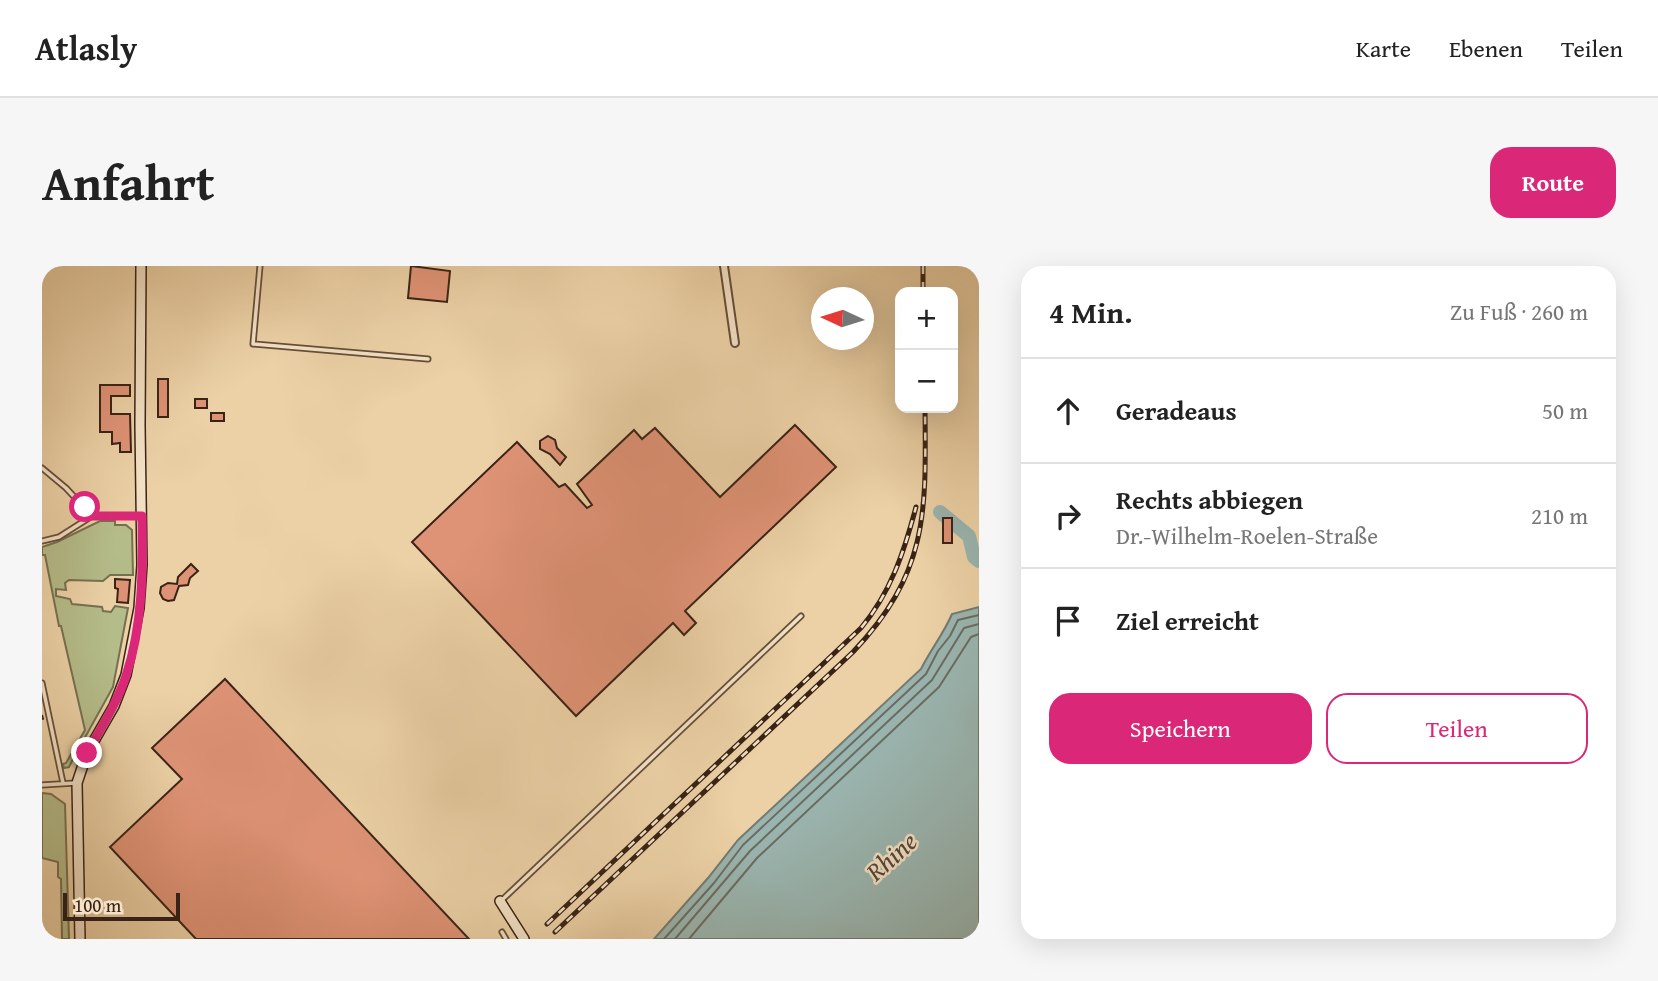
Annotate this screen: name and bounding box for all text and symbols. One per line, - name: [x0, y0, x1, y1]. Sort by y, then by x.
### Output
- text: Atlasly: [35, 24, 137, 72]
- text: Karte: [1356, 31, 1411, 66]
- text: Ebenen: [1449, 31, 1523, 66]
- text: Teilen: [1561, 31, 1623, 66]
- text: Anfahrt: [42, 146, 215, 218]
- button: Route: [1490, 147, 1616, 218]
- north arrow: [811, 287, 874, 350]
- map controls: [895, 287, 958, 413]
- button: +: [895, 287, 958, 350]
- text: 4 Min.: [1049, 290, 1132, 334]
- text: Zu Fuß · 260 m: [1450, 295, 1588, 328]
- button: −: [895, 350, 958, 413]
- text: Geradeaus: [1116, 391, 1237, 430]
- icon: ahead: [1049, 392, 1087, 430]
- text: 50 m: [1542, 394, 1588, 427]
- text: Rechts abbiegen: [1116, 480, 1303, 519]
- route start: [69, 491, 100, 522]
- icon: right: [1049, 497, 1087, 535]
- text: 210 m: [1531, 499, 1588, 532]
- text: Dr.-Wilhelm-Roelen-Straße: [1116, 519, 1378, 552]
- text: Ziel erreicht: [1116, 601, 1259, 640]
- icon: arrive: [1049, 602, 1087, 640]
- button: Speichern: [1049, 693, 1312, 764]
- button: Teilen: [1326, 693, 1588, 764]
- route end: [71, 737, 102, 768]
- water label: Rhine: [856, 822, 925, 890]
- scale bar: [63, 890, 180, 922]
- text: 100 m: [74, 891, 121, 919]

